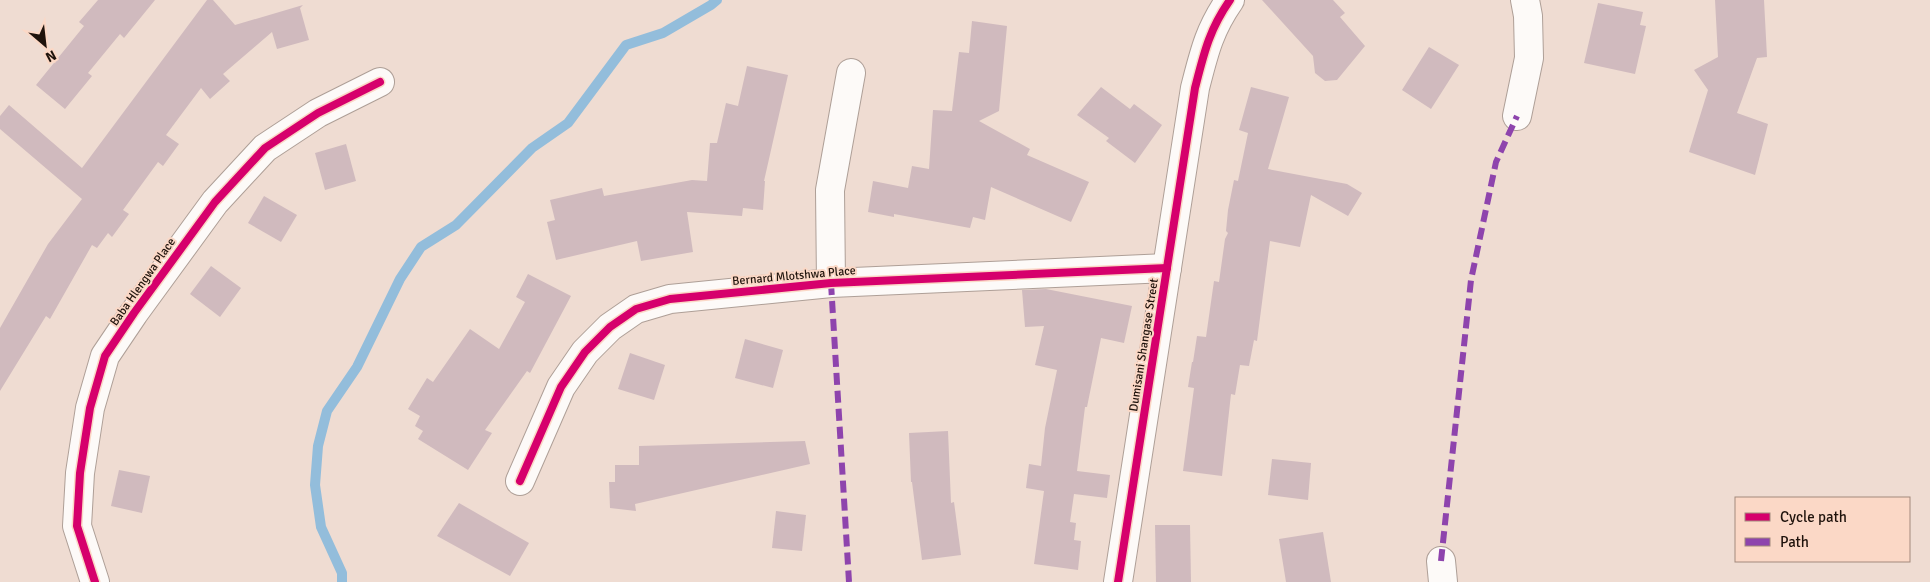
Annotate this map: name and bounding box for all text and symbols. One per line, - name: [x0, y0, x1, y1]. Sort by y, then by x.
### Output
- north arrow: [20, 20, 70, 70]
- text: N: [43, 46, 59, 66]
- street label: Baba Hlengwa Place: [107, 235, 179, 329]
- street label: Bernard Mlotshwa Place: [732, 263, 856, 289]
- street label: Dumisani Shangase Street: [1126, 277, 1162, 413]
- legend: [1735, 497, 1910, 562]
- text: Cycle path: [1780, 508, 1847, 526]
- text: Path: [1780, 533, 1809, 551]

